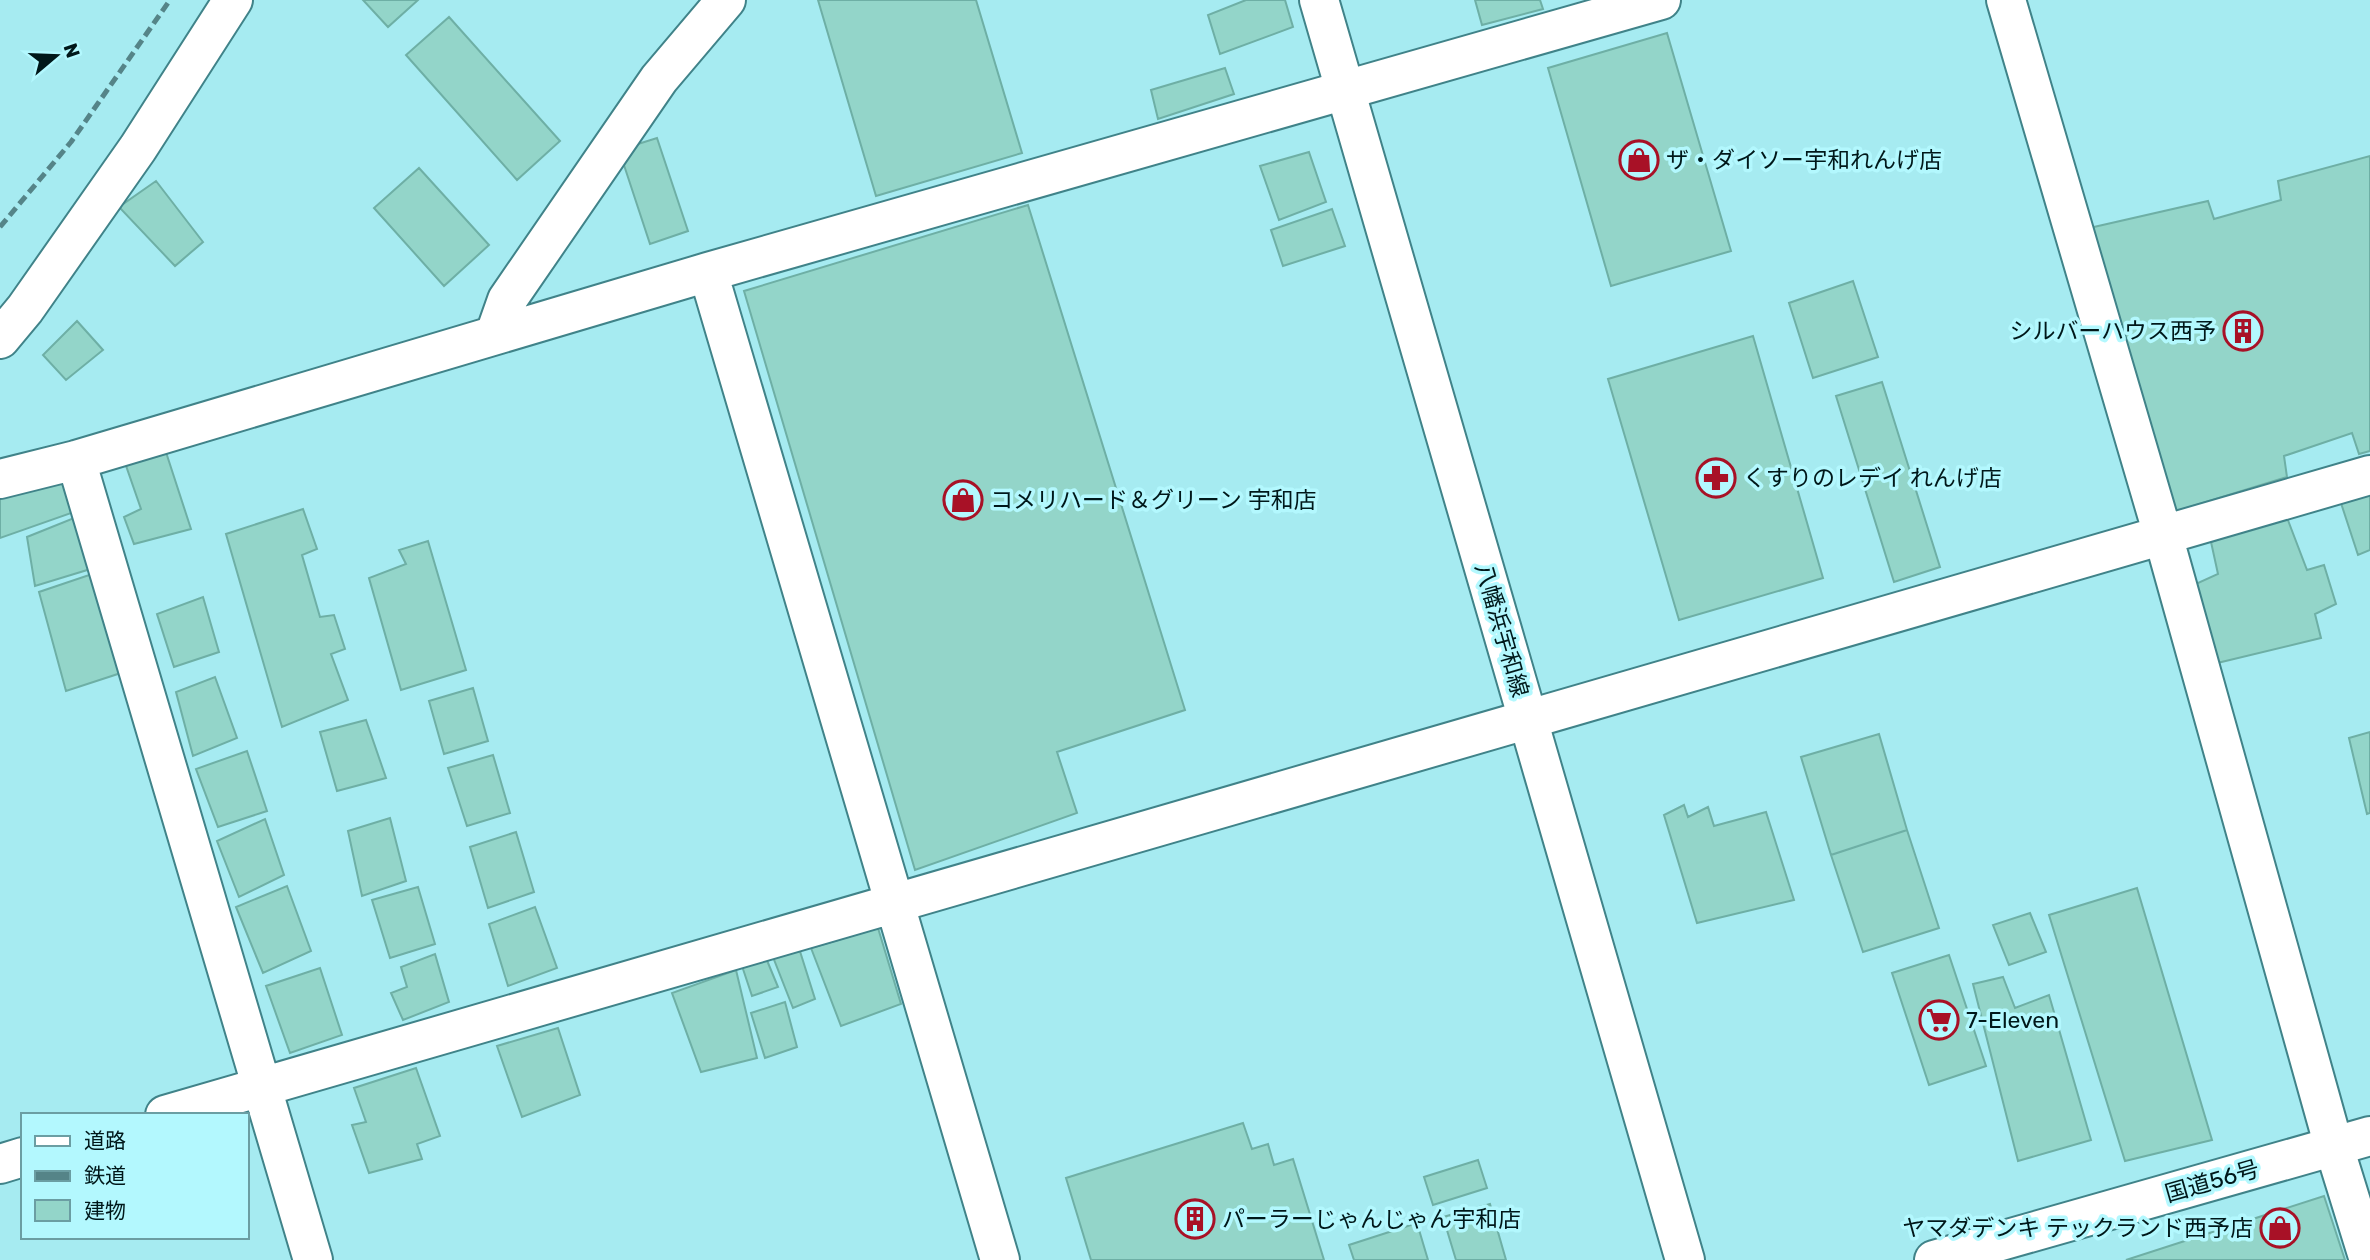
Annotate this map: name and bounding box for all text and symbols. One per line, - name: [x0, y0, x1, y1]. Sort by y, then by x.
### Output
- north arrow: [21, 21, 91, 91]
- text: N: [59, 40, 85, 61]
- shop icon: ザ・ダイソー宇和れんげ店: [1618, 139, 1660, 181]
- place label: ザ・ダイソー宇和れんげ店: [1666, 146, 1942, 174]
- building icon: シルバーハウス西予: [2222, 310, 2264, 352]
- place label: シルバーハウス西予: [2009, 317, 2216, 345]
- pharmacy icon: くすりのレデイ れんげ店: [1695, 457, 1737, 499]
- place label: くすりのレデイ れんげ店: [1743, 464, 2002, 492]
- shop icon: コメリハード＆グリーン 宇和店: [942, 479, 984, 521]
- place label: コメリハード＆グリーン 宇和店: [990, 486, 1317, 514]
- street label: 八幡浜宇和線: [1470, 560, 1534, 700]
- supermarket icon: 7-Eleven: [1918, 999, 1960, 1041]
- place label: 7-Eleven: [1966, 1006, 2059, 1034]
- legend: [21, 1113, 248, 1239]
- text: 道路: [84, 1128, 126, 1153]
- street label: 国道56号: [2162, 1154, 2262, 1208]
- text: 鉄道: [84, 1163, 126, 1188]
- text: 建物: [84, 1198, 126, 1223]
- building icon: パーラーじゃんじゃん宇和店: [1174, 1198, 1216, 1240]
- place label: パーラーじゃんじゃん宇和店: [1222, 1205, 1521, 1233]
- shop icon: ヤマダデンキ テックランド西予店: [2259, 1207, 2301, 1249]
- place label: ヤマダデンキ テックランド西予店: [1902, 1214, 2253, 1242]

